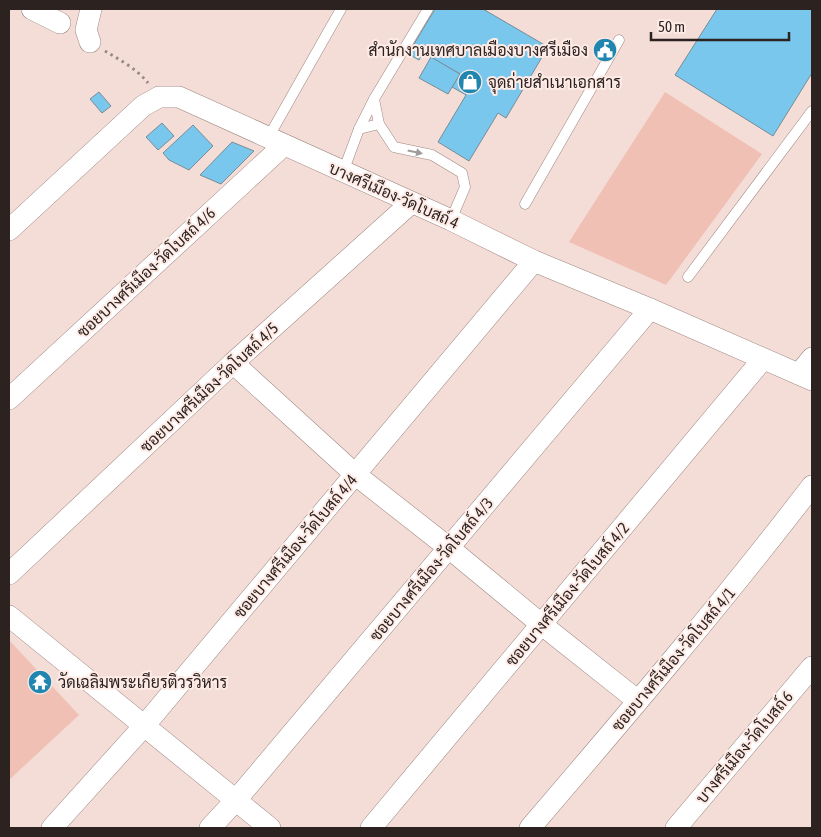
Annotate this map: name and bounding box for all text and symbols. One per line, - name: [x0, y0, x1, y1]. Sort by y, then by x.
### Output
- scale bar: [651, 10, 788, 42]
- text: 50 m: [658, 18, 685, 35]
- public building icon: สำนักงานเทศบาลเมืองบางศรีเมือง: [592, 37, 618, 63]
- place label: สำนักงานเทศบาลเมืองบางศรีเมือง: [368, 39, 588, 59]
- shop icon: จุดถ่ายสำเนาเอกสาร: [457, 69, 483, 95]
- place label: จุดถ่ายสำเนาเอกสาร: [488, 72, 621, 94]
- one-way arrow: [407, 148, 423, 156]
- street label: บางศรีเมือง-วัดโบสถ์ 4: [326, 155, 463, 232]
- street label: ซอยบางศรีเมือง-วัดโบสถ์ 4/6: [71, 201, 219, 341]
- street label: ซอยบางศรีเมือง-วัดโบสถ์ 4/5: [134, 316, 282, 456]
- street label: ซอยบางศรีเมือง-วัดโบสถ์ 4/4: [227, 469, 360, 621]
- street label: ซอยบางศรีเมือง-วัดโบสถ์ 4/3: [363, 492, 496, 644]
- street label: ซอยบางศรีเมือง-วัดโบสถ์ 4/2: [499, 517, 632, 669]
- street label: ซอยบางศรีเมือง-วัดโบสถ์ 4/1: [605, 582, 738, 734]
- temple icon: วัดเฉลิมพระเกียรติวรวิหาร: [27, 669, 53, 695]
- place label: วัดเฉลิมพระเกียรติวรวิหาร: [58, 671, 228, 691]
- street label: บางศรีเมือง-วัดโบสถ์ 6: [690, 685, 796, 807]

